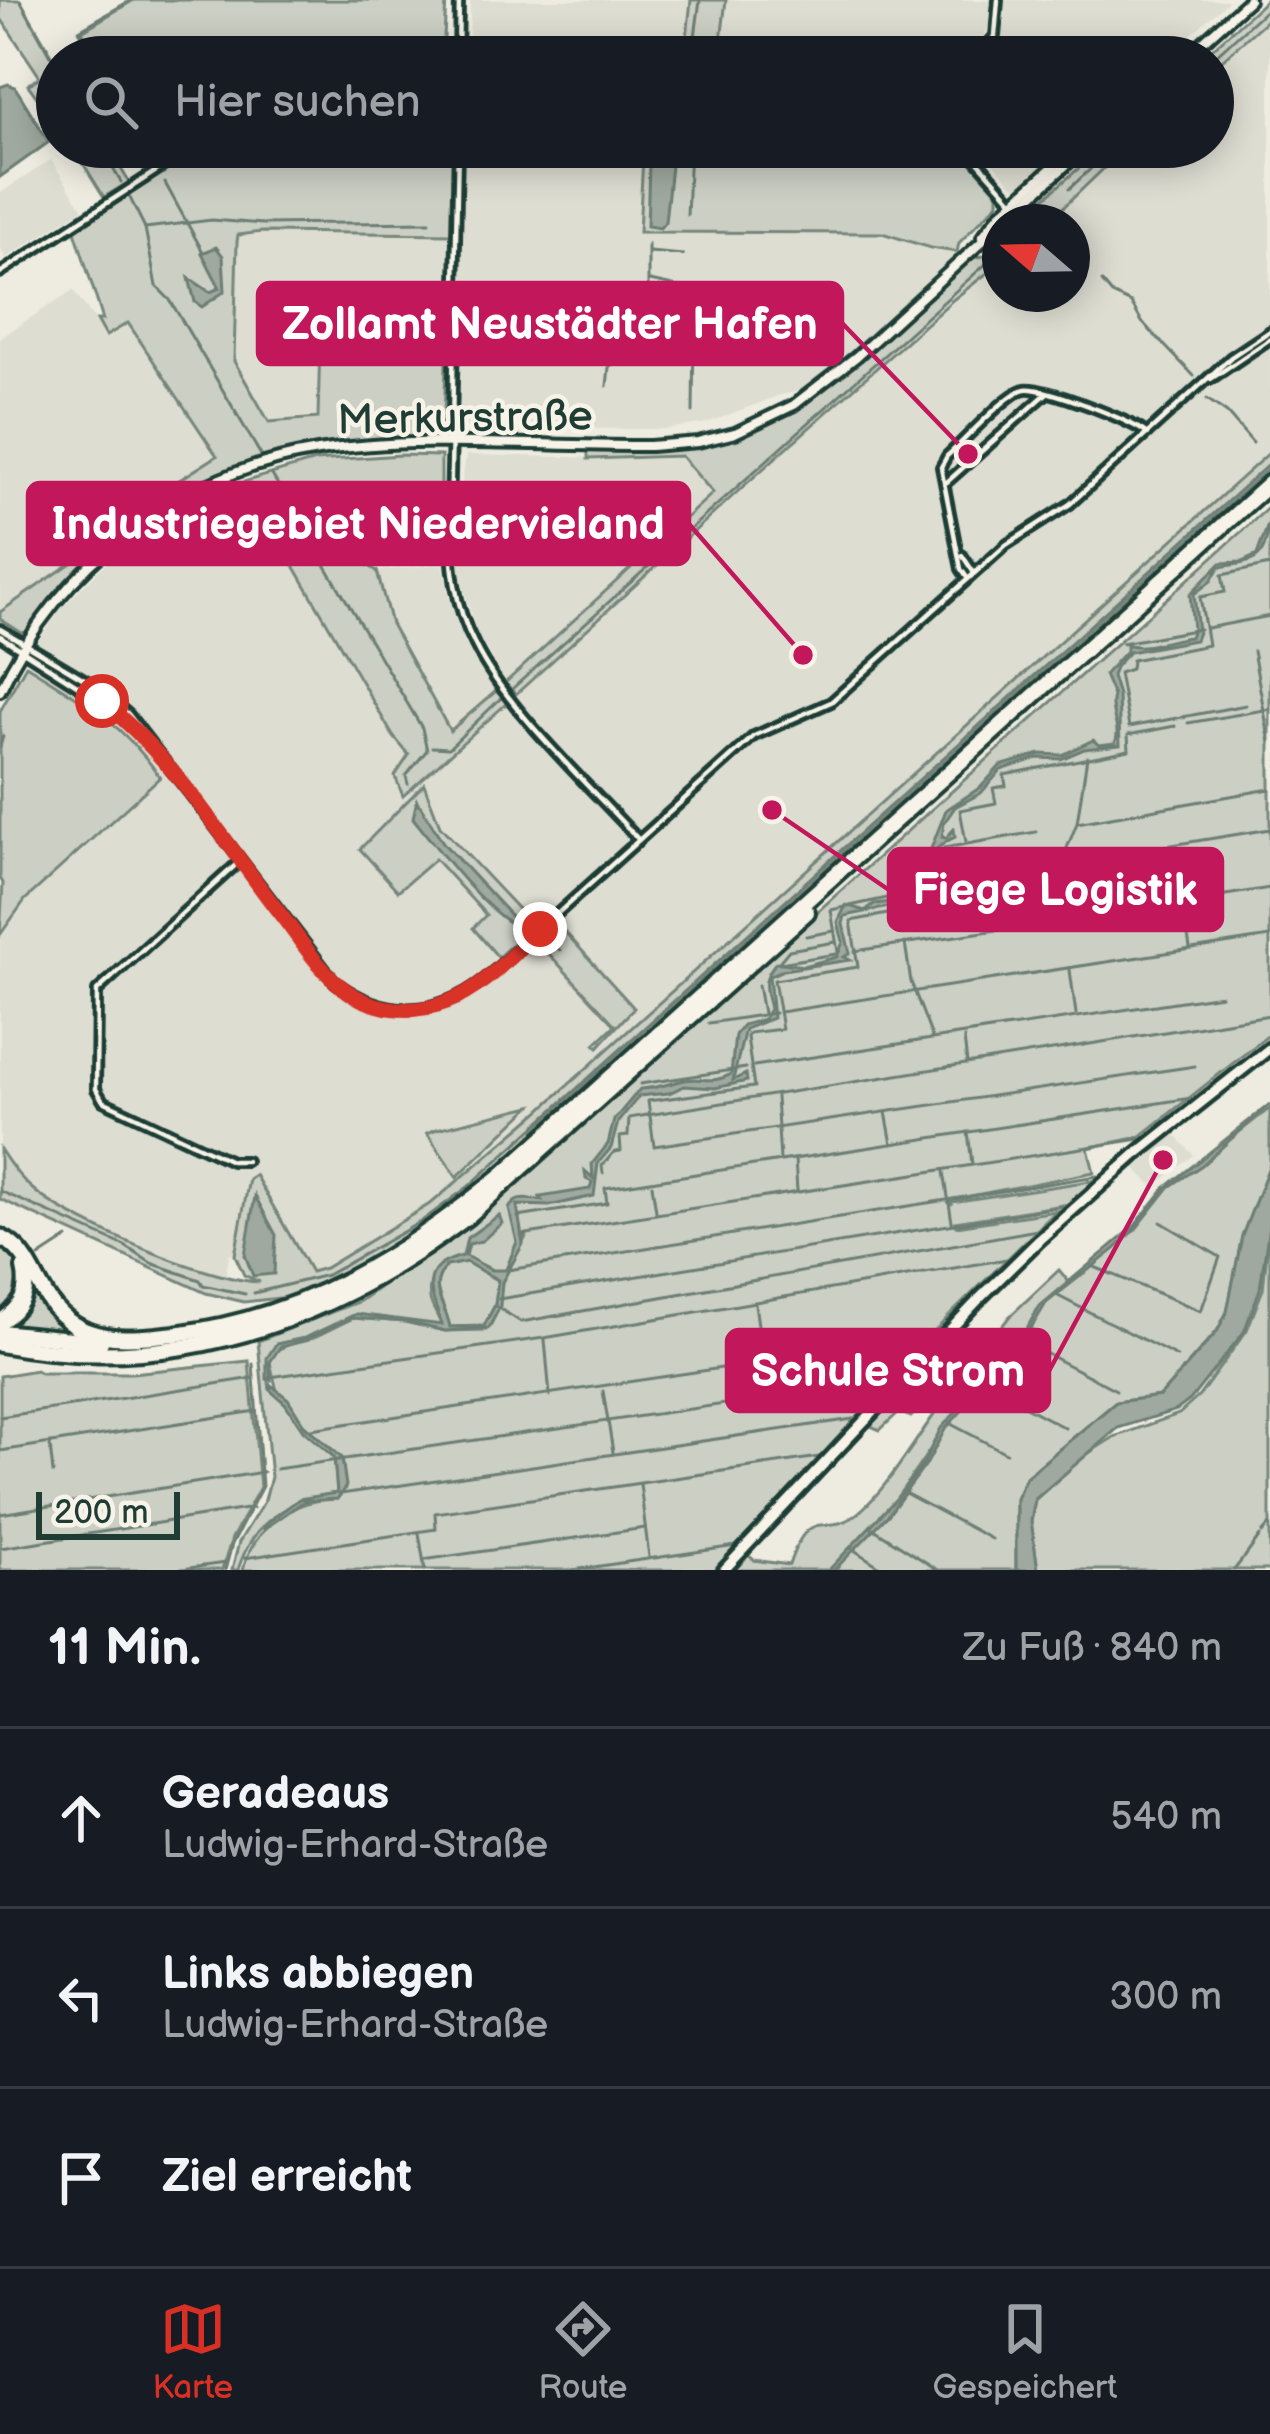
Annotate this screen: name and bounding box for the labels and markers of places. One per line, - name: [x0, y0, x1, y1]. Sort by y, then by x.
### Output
- callout: Zollamt Neustädter Hafen: [258, 283, 842, 364]
- callout: Industriegebiet Niedervieland: [28, 483, 689, 564]
- callout: Fiege Logistik: [889, 849, 1222, 930]
- callout: Schule Strom: [727, 1330, 1049, 1411]

